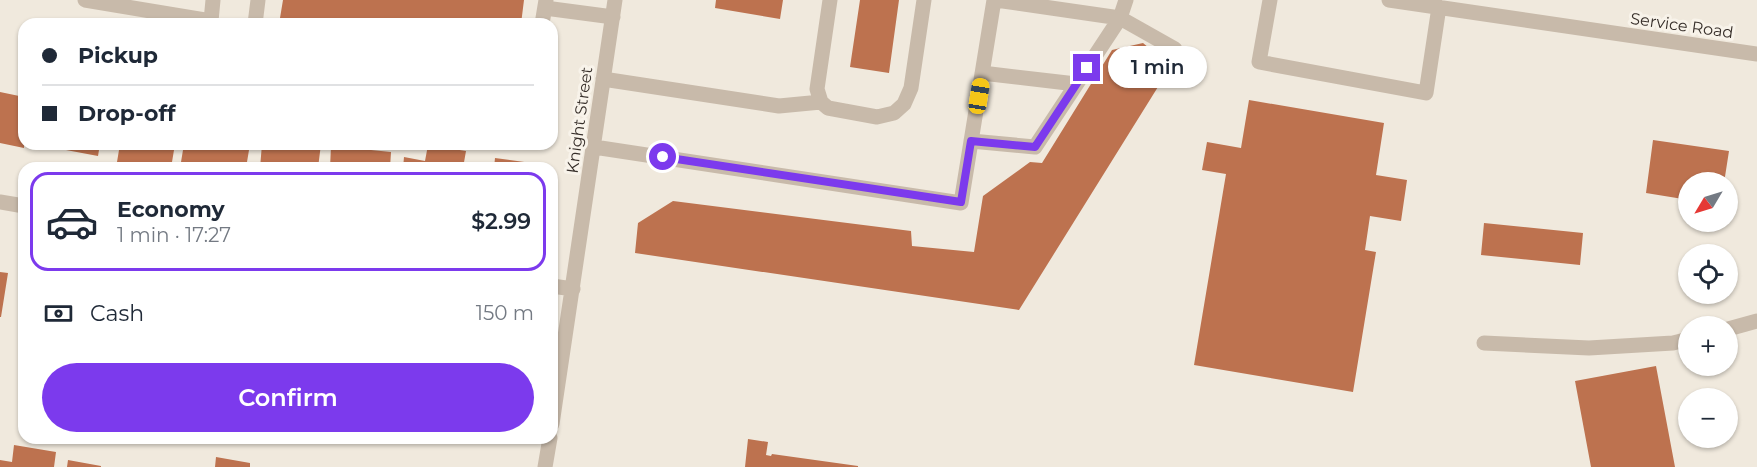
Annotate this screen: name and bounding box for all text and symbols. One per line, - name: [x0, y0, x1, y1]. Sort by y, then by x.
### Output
- street label: Service Road: [1629, 9, 1735, 42]
- text: Pickup: [78, 42, 158, 69]
- callout: 1 min: [1108, 47, 1207, 89]
- route end: [1073, 54, 1100, 81]
- text: 1 min: [1131, 55, 1184, 79]
- street label: Knight Street: [563, 65, 596, 174]
- car: [967, 77, 991, 115]
- text: Drop-off: [78, 100, 176, 127]
- route start: [649, 143, 676, 170]
- north arrow: [1678, 172, 1738, 232]
- map controls: [1678, 172, 1738, 448]
- icon: car: [45, 195, 99, 249]
- text: Economy: [117, 196, 225, 223]
- text: $2.99: [471, 208, 531, 235]
- text: 1 min · 17:27: [117, 223, 231, 247]
- button: locate: [1678, 244, 1738, 304]
- icon: cash: [42, 297, 75, 330]
- text: Cash: [90, 300, 144, 327]
- text: 150 m: [476, 301, 534, 325]
- button: +: [1678, 316, 1738, 376]
- button: Confirm: [42, 363, 534, 432]
- button: −: [1678, 388, 1738, 448]

